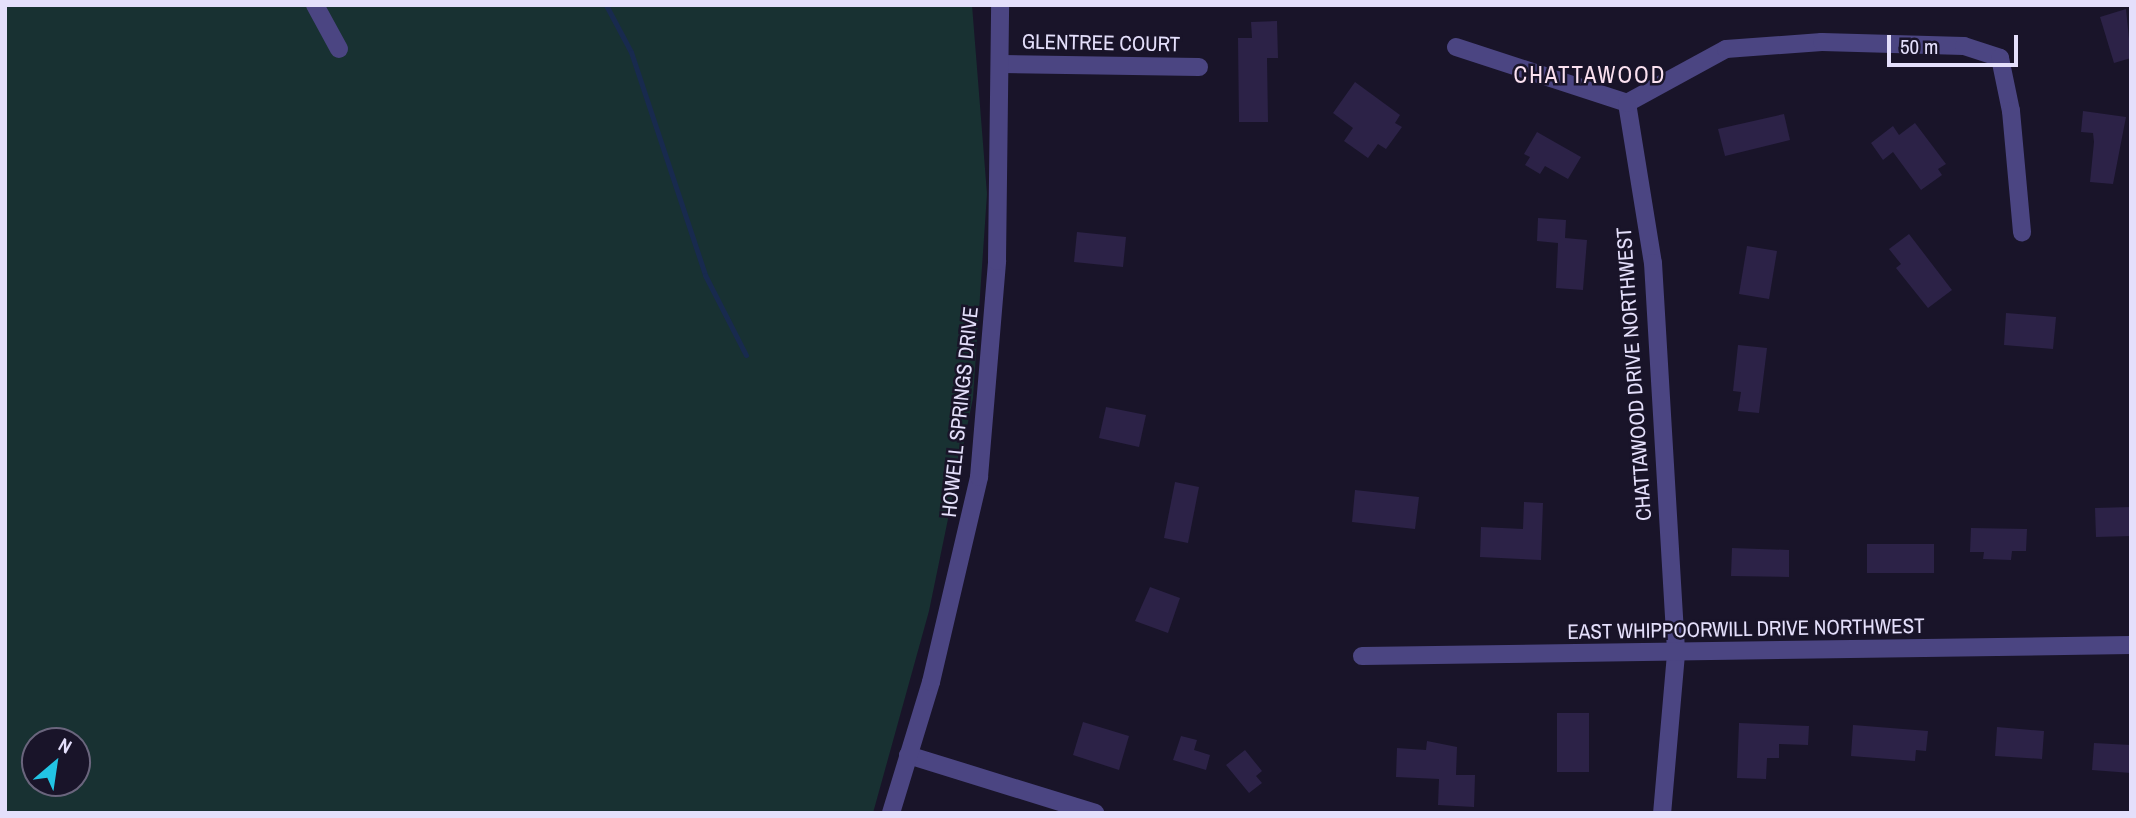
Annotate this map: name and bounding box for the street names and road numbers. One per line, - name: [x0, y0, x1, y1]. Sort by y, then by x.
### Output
- street label: GLENTREE COURT: [1022, 29, 1180, 57]
- street label: CHATTAWOOD DRIVE NORTHWEST: [1611, 226, 1657, 522]
- street label: HOWELL SPRINGS DRIVE: [936, 305, 984, 519]
- street label: EAST WHIPPOORWILL DRIVE NORTHWEST: [1567, 613, 1925, 645]

